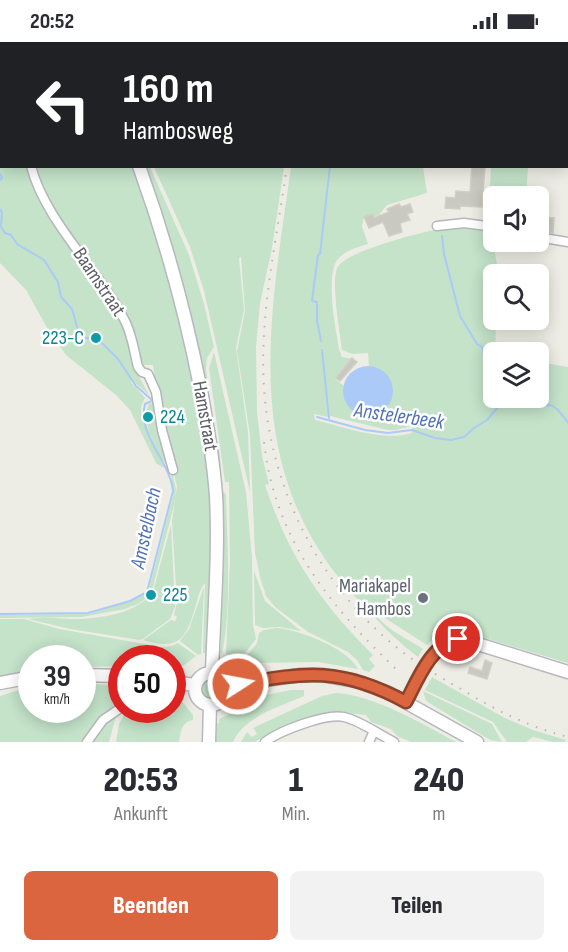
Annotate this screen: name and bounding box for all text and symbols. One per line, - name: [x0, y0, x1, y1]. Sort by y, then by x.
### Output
- text: 20:52: [30, 8, 74, 35]
- text: 160 m: [123, 64, 214, 115]
- icon: left: [24, 66, 102, 144]
- text: Hambosweg: [123, 115, 233, 147]
- map controls: [483, 186, 549, 408]
- button: sound: [483, 186, 549, 252]
- street label: Baamstraat: [67, 243, 131, 321]
- button: search: [483, 264, 549, 330]
- place label: 223-C: [42, 326, 84, 350]
- marker: 223-C: [89, 331, 103, 345]
- button: layers: [483, 342, 549, 408]
- street label: Hamstraat: [187, 379, 223, 453]
- water label: Anstelerbeek: [352, 397, 447, 435]
- place label: 224: [160, 405, 185, 429]
- marker: 224: [141, 410, 155, 424]
- water label: Amstelbach: [125, 485, 167, 572]
- place label: Mariakapel Hambos: [339, 574, 411, 621]
- place label: 225: [163, 583, 188, 607]
- marker: 225: [144, 588, 158, 602]
- marker: Mariakapel Hambos: [416, 591, 430, 605]
- pin: [432, 613, 483, 664]
- icon: arrive: [441, 622, 474, 655]
- speed limit sign: 50: [108, 645, 186, 723]
- position arrow: [206, 652, 270, 716]
- text: 39: [43, 659, 71, 695]
- text: km/h: [44, 690, 70, 709]
- text: 20:53: [103, 759, 178, 802]
- text: 1: [288, 759, 303, 802]
- text: 240: [413, 759, 465, 802]
- text: Ankunft: [114, 802, 168, 826]
- text: Min.: [282, 802, 310, 826]
- text: m: [432, 802, 445, 826]
- button: Beenden: [24, 871, 278, 940]
- button: Teilen: [290, 871, 544, 940]

